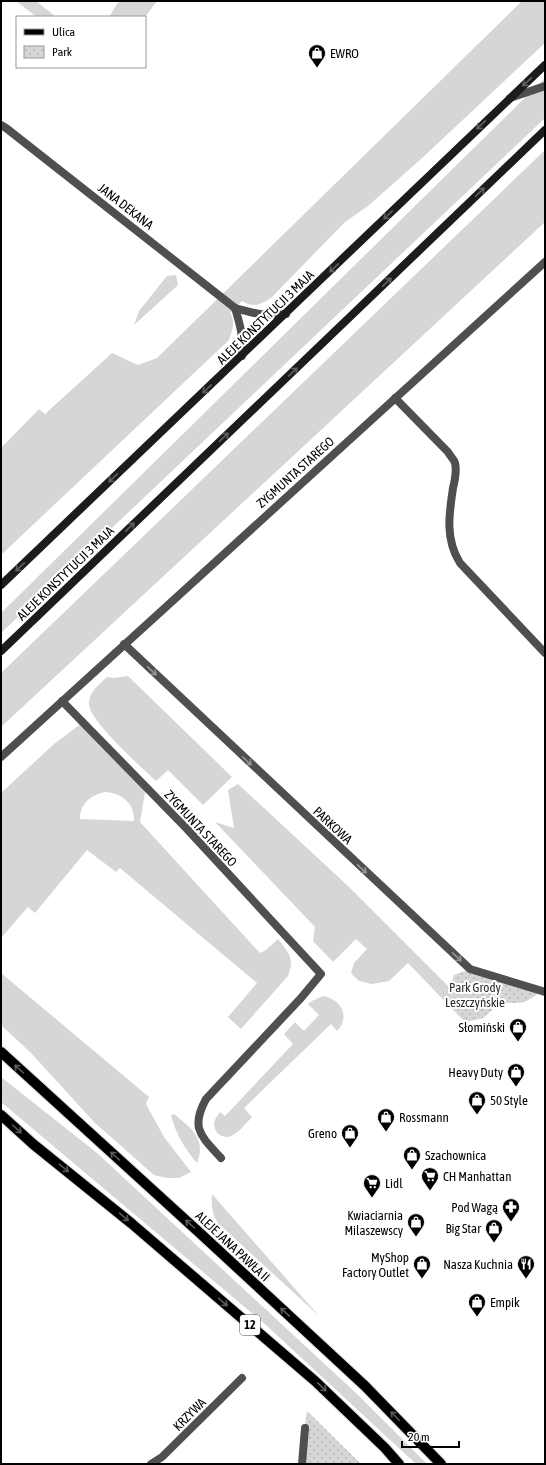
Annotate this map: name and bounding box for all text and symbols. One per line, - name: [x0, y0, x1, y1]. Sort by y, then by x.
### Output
- legend: [16, 16, 146, 68]
- text: Ulica: [52, 25, 75, 39]
- shop icon: EWRO: [307, 43, 327, 68]
- text: Park: [52, 45, 73, 59]
- place label: EWRO: [330, 46, 359, 61]
- one-way arrow: [522, 77, 532, 86]
- one-way arrow: [476, 120, 486, 130]
- street label: JANA DEKANA: [95, 180, 157, 233]
- one-way arrow: [475, 187, 485, 197]
- one-way arrow: [383, 211, 393, 220]
- one-way arrow: [329, 263, 339, 273]
- street label: ALEJE KONSTYTUCJI 3 MAJA: [214, 267, 317, 367]
- one-way arrow: [382, 277, 392, 287]
- one-way arrow: [288, 367, 298, 377]
- one-way arrow: [202, 384, 212, 394]
- one-way arrow: [219, 433, 229, 442]
- street label: ZYGMUNTA STAREGO: [254, 433, 337, 511]
- one-way arrow: [108, 474, 118, 483]
- street label: ALEJE KONSTYTUCJI 3 MAJA: [14, 523, 117, 623]
- one-way arrow: [125, 523, 135, 532]
- one-way arrow: [15, 562, 25, 572]
- one-way arrow: [147, 667, 157, 676]
- one-way arrow: [242, 756, 252, 766]
- street label: ZYGMUNTA STAREGO: [161, 787, 240, 870]
- street label: PARKOWA: [310, 804, 356, 848]
- one-way arrow: [357, 864, 367, 873]
- one-way arrow: [452, 953, 462, 962]
- park label: Park Grody Leszczyńskie: [445, 980, 505, 1010]
- shop icon: Słomiński: [508, 1017, 528, 1042]
- place label: Słomiński: [459, 1020, 505, 1035]
- shop icon: Heavy Duty: [506, 1062, 526, 1087]
- one-way arrow: [14, 1064, 24, 1073]
- place label: Heavy Duty: [448, 1065, 504, 1080]
- shop icon: 50 Style: [467, 1090, 487, 1115]
- place label: 50 Style: [490, 1093, 528, 1108]
- shop icon: Rossmann: [376, 1107, 396, 1132]
- place label: Rossmann: [399, 1110, 449, 1125]
- shop icon: Greno: [340, 1123, 360, 1148]
- one-way arrow: [12, 1125, 22, 1134]
- place label: Greno: [308, 1126, 337, 1141]
- shop icon: Szachownica: [402, 1145, 422, 1170]
- place label: Szachownica: [425, 1148, 486, 1163]
- one-way arrow: [110, 1151, 120, 1161]
- one-way arrow: [58, 1164, 69, 1172]
- supermarket icon: CH Manhattan: [420, 1166, 440, 1191]
- place label: CH Manhattan: [443, 1169, 511, 1184]
- supermarket icon: Lidl: [362, 1173, 382, 1198]
- place label: Lidl: [385, 1176, 403, 1191]
- pharmacy icon: Pod Wagą: [501, 1197, 521, 1222]
- place label: Pod Wagą: [451, 1200, 498, 1215]
- street label: ALEJE JANA PAWŁA II: [192, 1208, 273, 1285]
- place label: Kwiaciarnia Milaszewscy: [344, 1208, 404, 1238]
- shop icon: Kwiaciarnia Milaszewscy: [406, 1212, 426, 1237]
- one-way arrow: [119, 1213, 129, 1222]
- shop icon: Big Star: [484, 1218, 504, 1243]
- one-way arrow: [185, 1219, 195, 1229]
- place label: Big Star: [445, 1221, 481, 1236]
- place label: MyShop Factory Outlet: [342, 1250, 409, 1280]
- shop icon: MyShop Factory Outlet: [412, 1254, 432, 1279]
- restaurant icon: Nasza Kuchnia: [516, 1254, 536, 1279]
- place label: Nasza Kuchnia: [443, 1257, 513, 1272]
- shop icon: Empik: [467, 1292, 487, 1317]
- place label: Empik: [490, 1295, 520, 1310]
- one-way arrow: [218, 1297, 228, 1306]
- one-way arrow: [281, 1308, 291, 1317]
- road number: 12: [240, 1315, 260, 1335]
- one-way arrow: [316, 1382, 327, 1391]
- street label: KRZYWA: [170, 1394, 209, 1434]
- one-way arrow: [390, 1411, 400, 1421]
- scale bar: [402, 1423, 459, 1449]
- text: 20 m: [408, 1430, 430, 1444]

